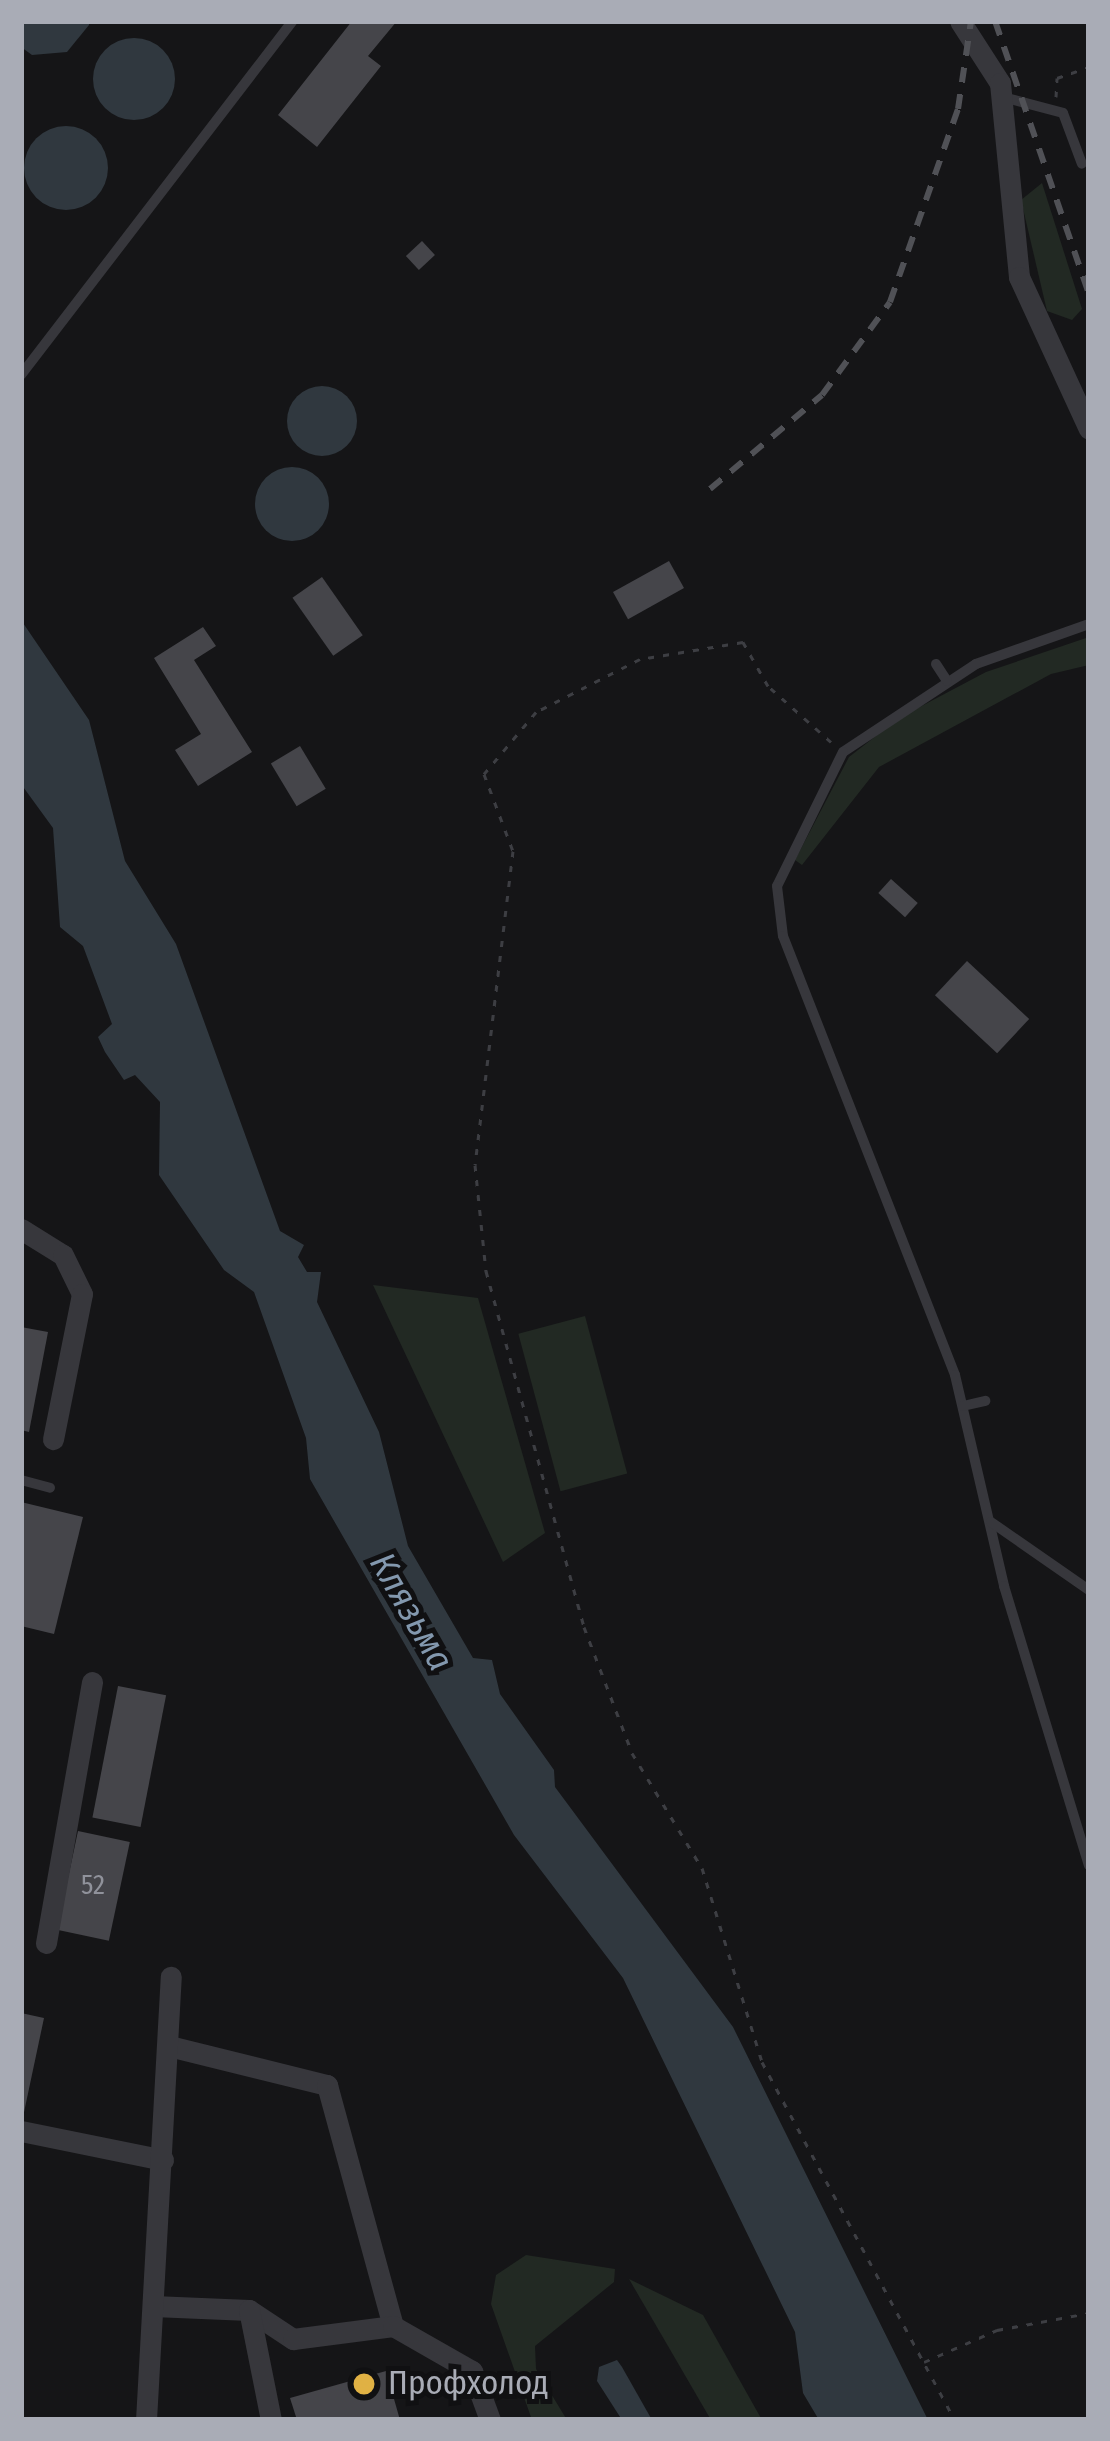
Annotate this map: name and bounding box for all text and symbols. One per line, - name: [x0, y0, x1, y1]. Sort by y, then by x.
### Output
- water label: Клязьма: [360, 1545, 462, 1679]
- house number: 52: [81, 1870, 105, 1902]
- place label: Профхолод: [388, 2364, 549, 2404]
- marker: Профхолод: [351, 2371, 377, 2397]

